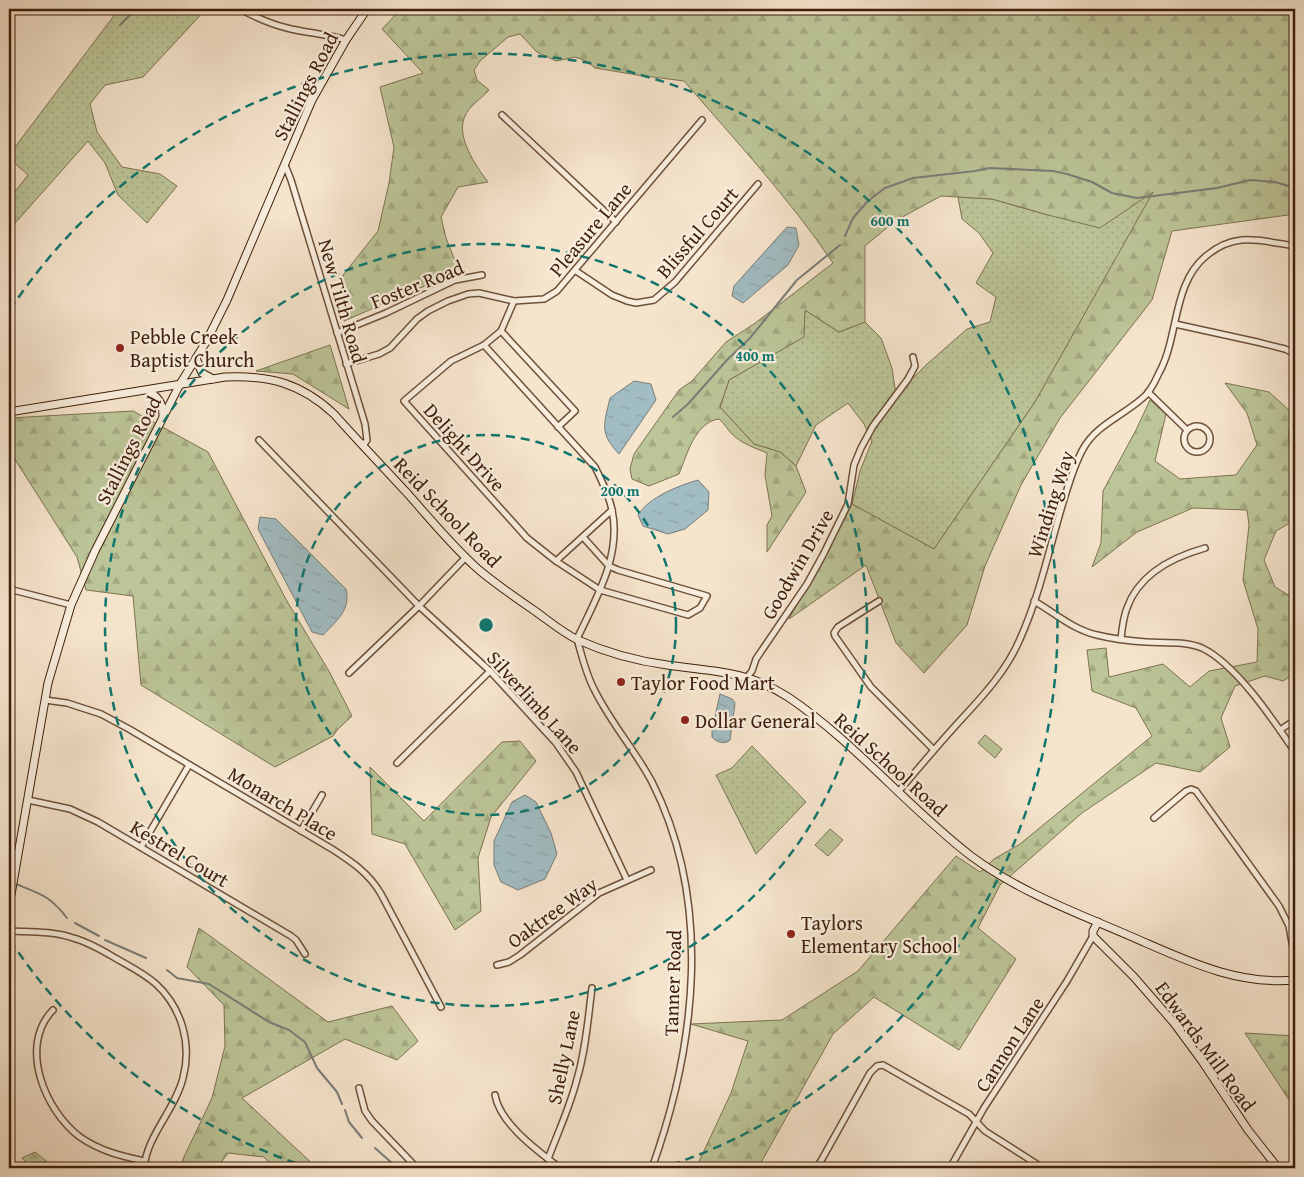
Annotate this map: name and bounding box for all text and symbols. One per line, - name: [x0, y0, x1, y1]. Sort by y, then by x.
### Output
- street label: Stallings Road: [265, 26, 345, 145]
- street label: Pleasure Lane: [542, 175, 638, 283]
- street label: Blissful Court: [649, 180, 745, 284]
- text: 600 m: [870, 210, 910, 231]
- street label: New Tilth Road: [311, 235, 375, 367]
- street label: Foster Road: [366, 252, 468, 316]
- place label: Pebble Creek Baptist Church: [130, 322, 254, 374]
- marker: Pebble Creek Baptist Church: [114, 342, 126, 354]
- text: 400 m: [735, 345, 775, 366]
- street label: Stallings Road: [88, 390, 168, 509]
- street label: Delight Drive: [417, 396, 513, 498]
- street label: Winding Way: [1019, 447, 1081, 561]
- street label: Reid School Road: [388, 450, 508, 574]
- text: 200 m: [600, 480, 640, 501]
- street label: Goodwin Drive: [754, 503, 840, 625]
- centre of rings: [477, 616, 495, 634]
- street label: Silverlimb Lane: [481, 644, 589, 760]
- place label: Taylor Food Mart: [631, 668, 775, 697]
- marker: Taylor Food Mart: [615, 676, 627, 688]
- street label: Reid School Road: [828, 705, 954, 823]
- place label: Dollar General: [695, 706, 816, 735]
- marker: Dollar General: [679, 714, 691, 726]
- street label: Monarch Place: [223, 759, 343, 847]
- street label: Kestrel Court: [125, 812, 235, 894]
- street label: Oaktree Way: [501, 869, 603, 955]
- place label: Taylors Elementary School: [801, 908, 958, 960]
- marker: Taylors Elementary School: [785, 928, 797, 940]
- street label: Tanner Road: [656, 929, 688, 1037]
- street label: Edwards Mill Road: [1149, 975, 1263, 1117]
- street label: Cannon Lane: [967, 991, 1051, 1097]
- street label: Shelly Lane: [539, 1007, 587, 1107]

